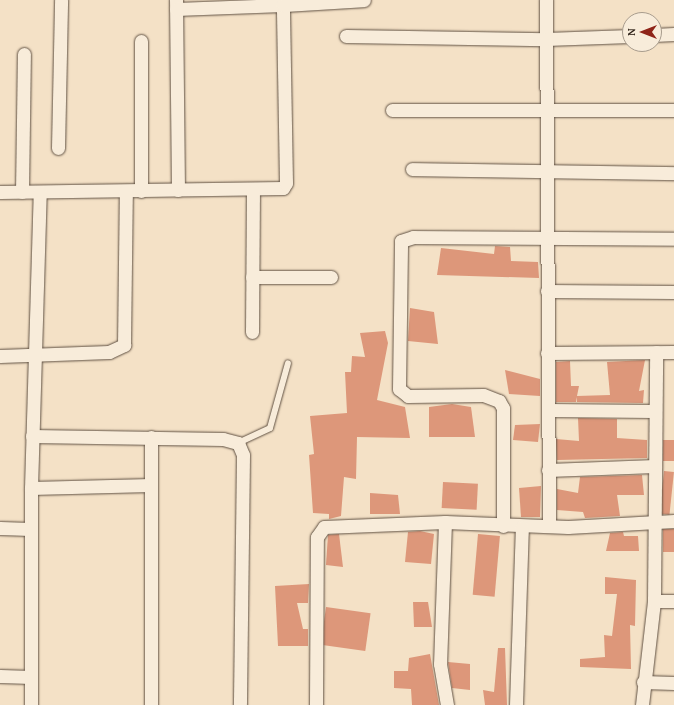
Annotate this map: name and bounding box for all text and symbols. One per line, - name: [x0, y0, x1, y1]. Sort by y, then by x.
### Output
- north arrow: [622, 12, 662, 52]
- text: N: [623, 28, 639, 36]

